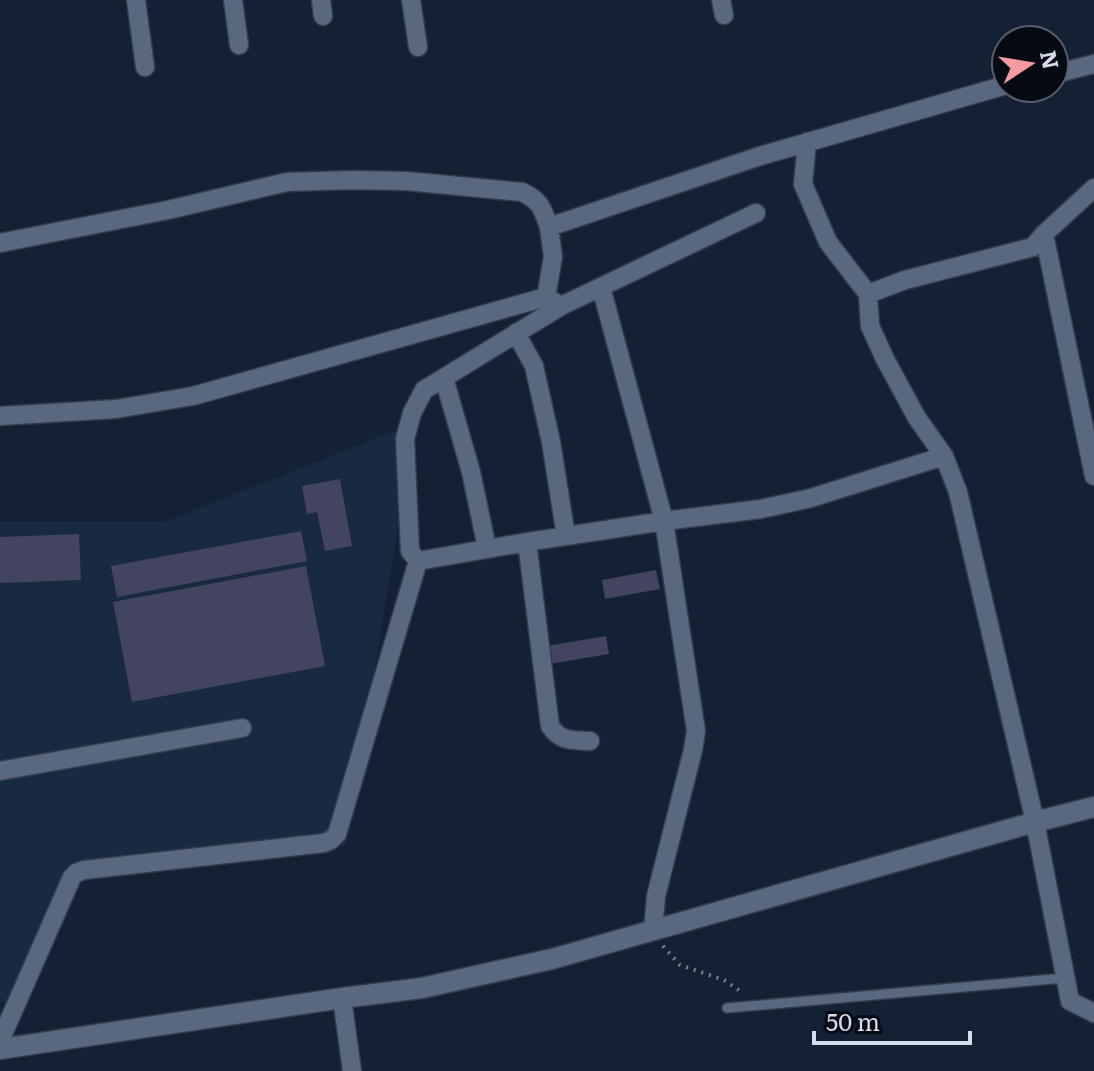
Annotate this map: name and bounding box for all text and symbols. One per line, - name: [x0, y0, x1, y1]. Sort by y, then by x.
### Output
- north arrow: [990, 24, 1070, 104]
- text: N: [1033, 47, 1069, 72]
- scale bar: [814, 995, 970, 1045]
- text: 50 m: [826, 1003, 880, 1038]

